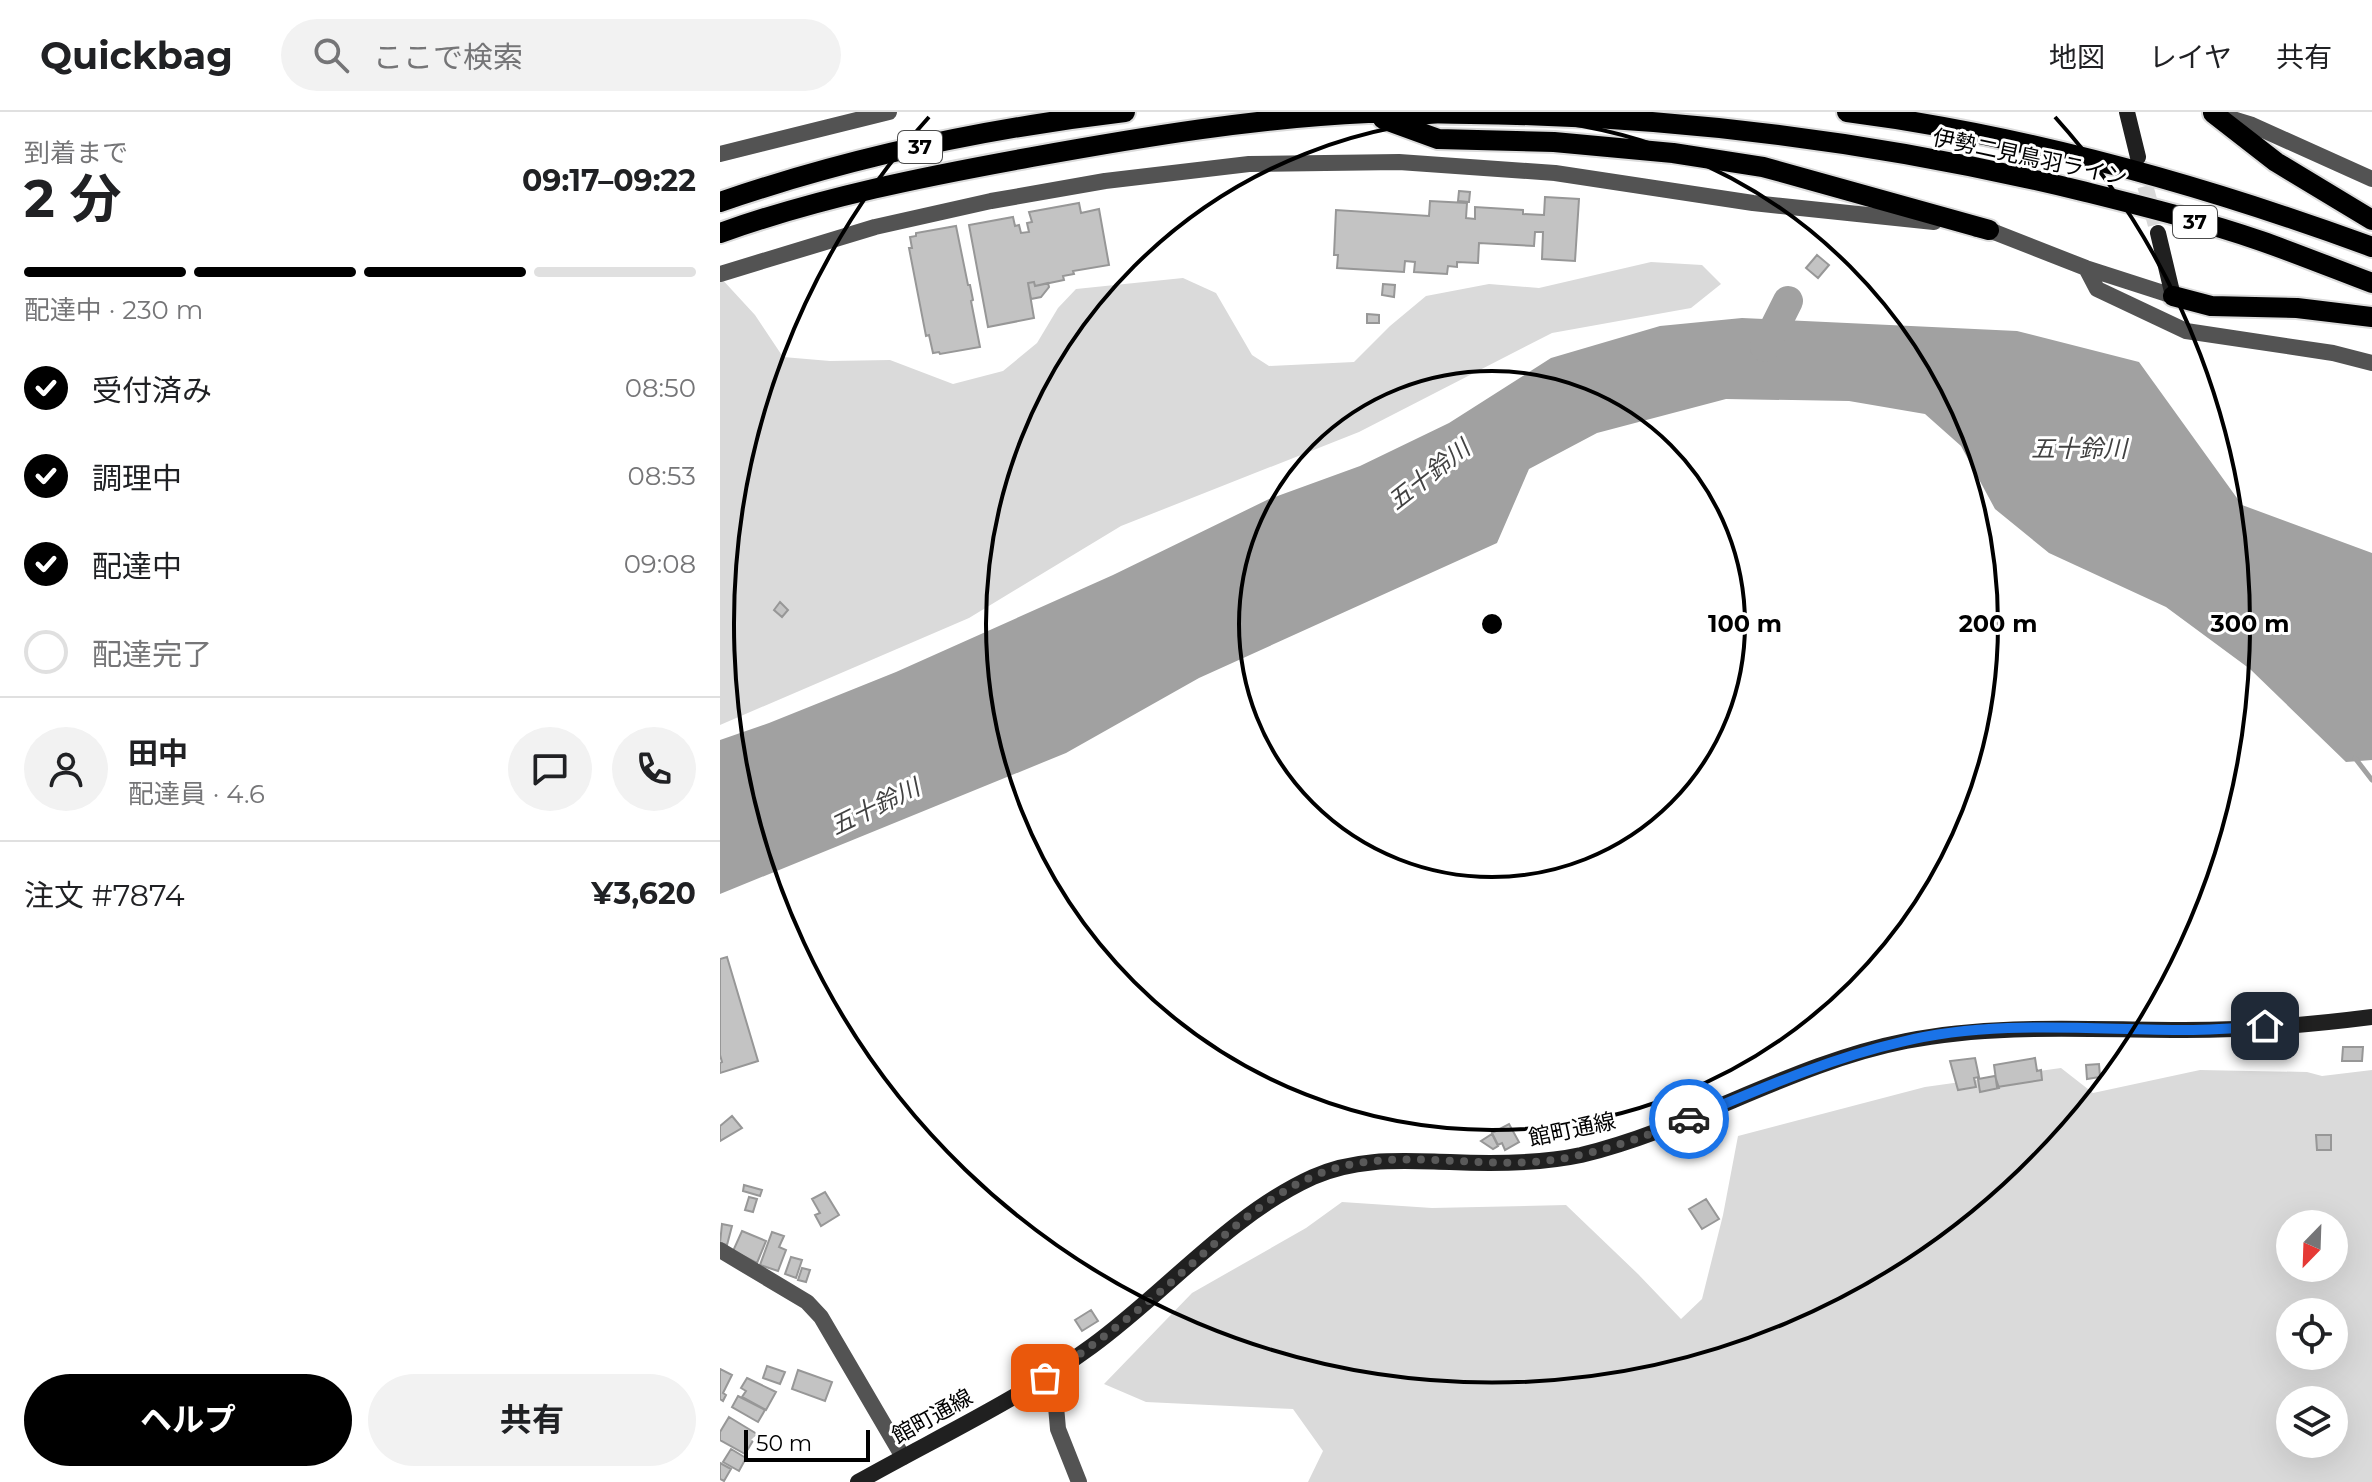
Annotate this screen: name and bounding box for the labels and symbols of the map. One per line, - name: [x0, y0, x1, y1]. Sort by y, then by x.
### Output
- street label: 伊勢二見鳥羽ライン: [1930, 124, 2130, 191]
- road number: 37: [898, 131, 942, 163]
- road number: 37: [2173, 206, 2217, 238]
- water label: 五十鈴川: [1382, 432, 1478, 516]
- water label: 五十鈴川: [2031, 434, 2130, 463]
- text: 100 m: [1708, 609, 1782, 638]
- text: 200 m: [1959, 609, 2037, 638]
- text: 300 m: [2210, 609, 2289, 638]
- centre of rings: [1478, 610, 1506, 638]
- water label: 五十鈴川: [825, 771, 927, 841]
- pin: [2231, 992, 2299, 1060]
- courier: [1649, 1079, 1729, 1159]
- street label: 館町通線: [1526, 1107, 1618, 1152]
- north arrow: [2276, 1210, 2348, 1282]
- pin: [1011, 1344, 1079, 1412]
- street label: 館町通線: [887, 1383, 977, 1450]
- scale bar: [744, 1426, 870, 1462]

